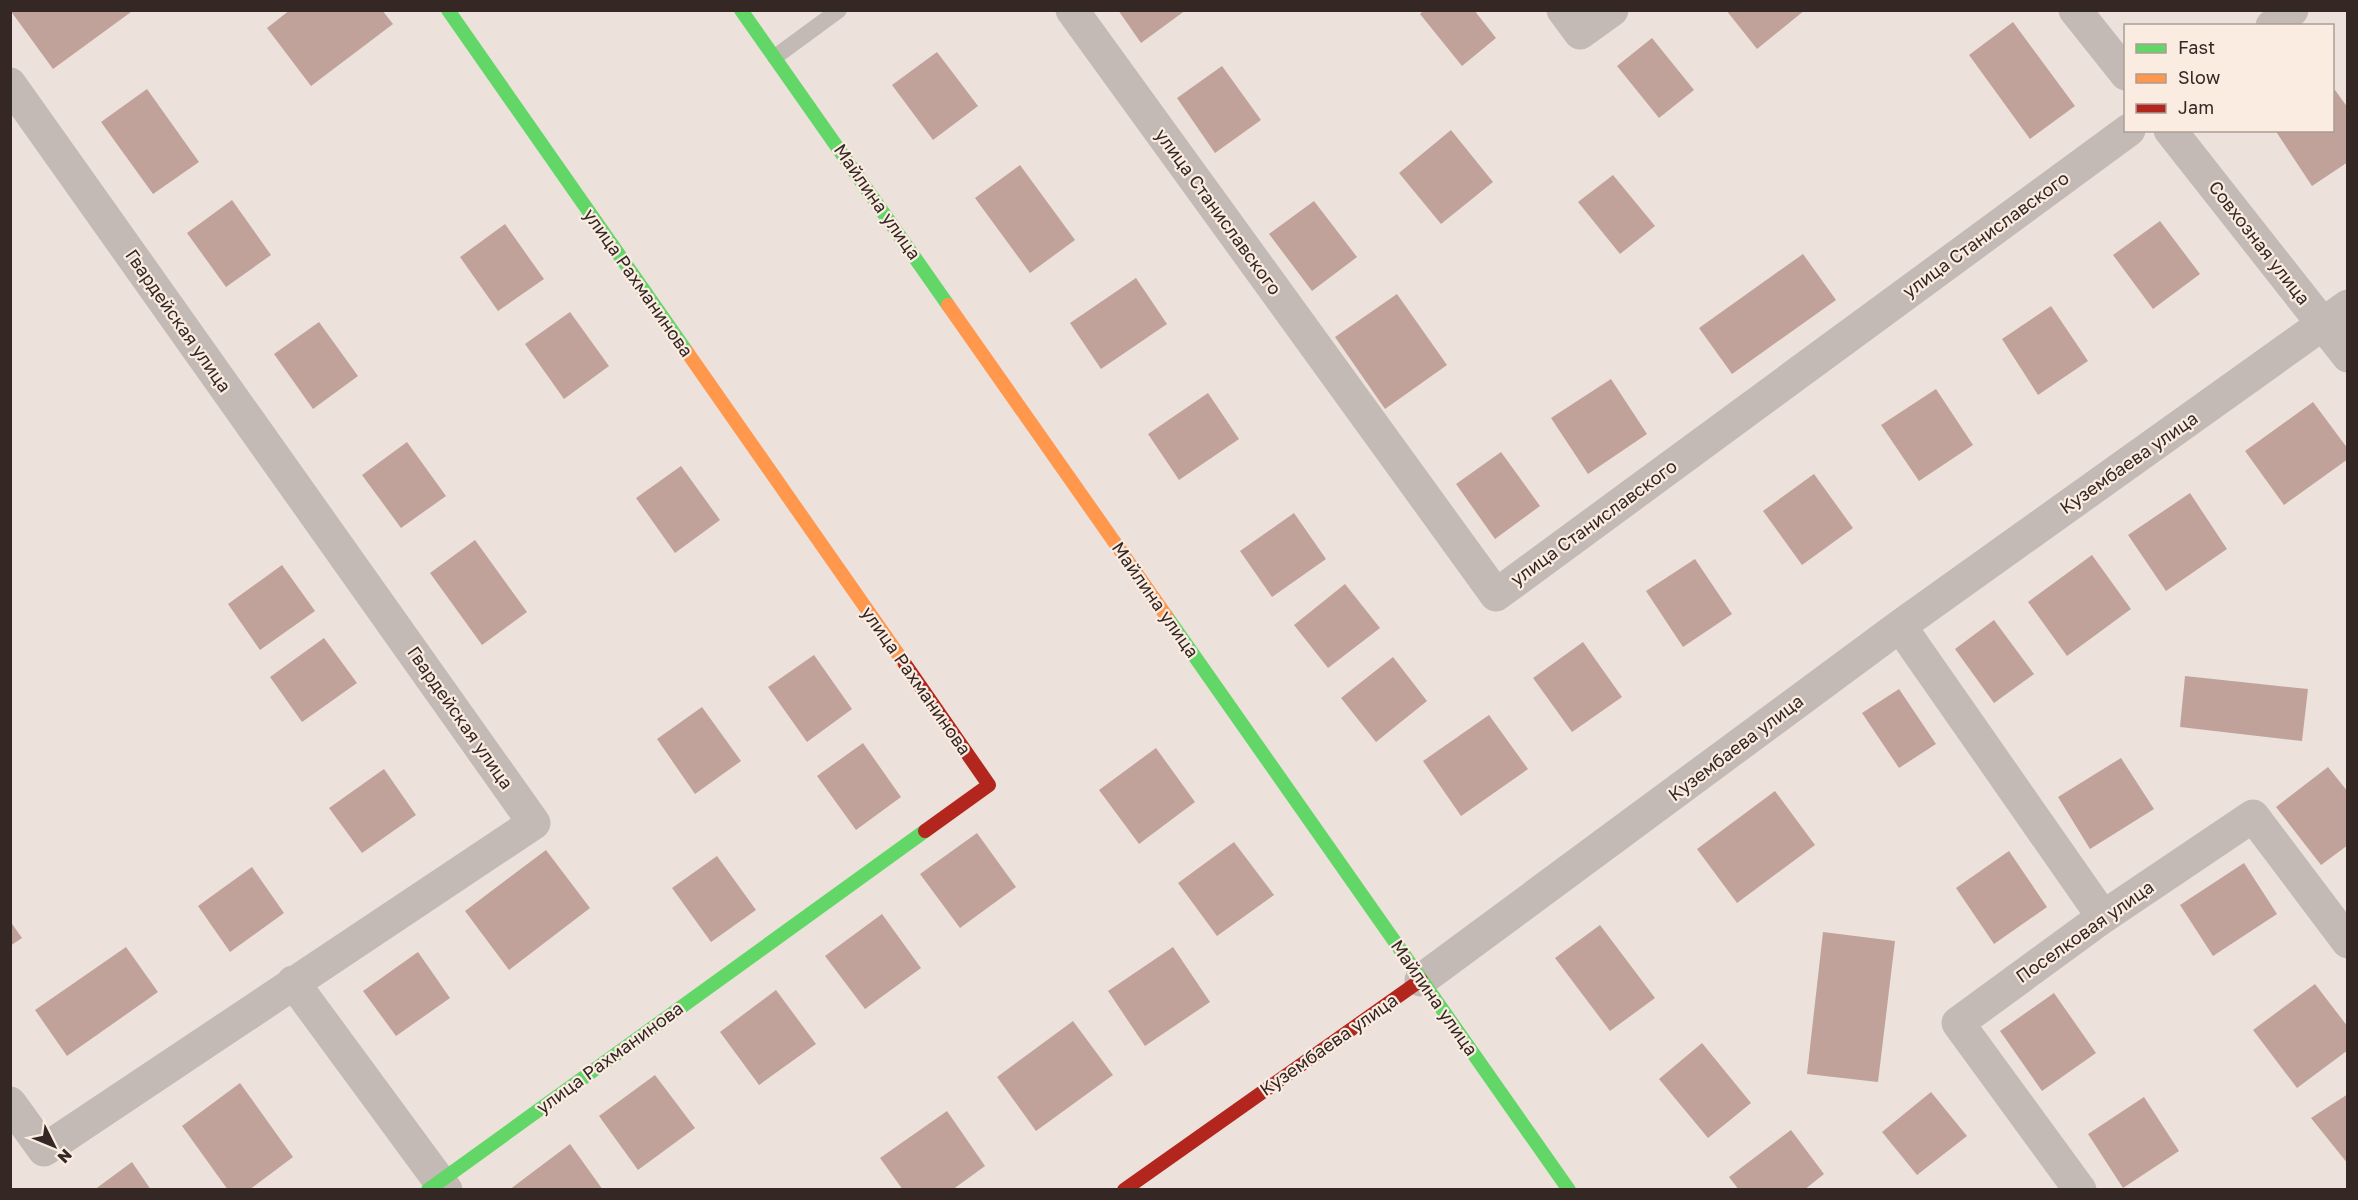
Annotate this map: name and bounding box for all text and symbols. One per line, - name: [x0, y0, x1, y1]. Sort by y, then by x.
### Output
- legend: [2124, 24, 2334, 132]
- text: Fast: [2178, 36, 2215, 58]
- text: Slow: [2178, 66, 2221, 88]
- text: Jam: [2178, 96, 2214, 118]
- street label: улица Станиславского: [1151, 124, 1287, 299]
- street label: Майлина улица: [830, 139, 926, 264]
- street label: улица Станиславского: [1898, 166, 2073, 302]
- street label: Совхозная улица: [2204, 176, 2315, 309]
- street label: улица Рахманинова: [579, 204, 698, 361]
- street label: Гвардейская улица: [121, 245, 236, 396]
- street label: Кузембаева улица: [2055, 406, 2202, 518]
- street label: улица Станиславского: [1506, 454, 1681, 590]
- street label: Майлина улица: [1108, 537, 1204, 662]
- street label: улица Рахманинова: [857, 602, 976, 759]
- street label: Гвардейская улица: [403, 642, 518, 793]
- street label: Кузембаева улица: [1664, 689, 1807, 805]
- street label: Поселковая улица: [2011, 875, 2158, 987]
- street label: Майлина улица: [1387, 935, 1483, 1060]
- street label: Кузембаева улица: [1255, 988, 1402, 1100]
- street label: улица Рахманинова: [532, 996, 687, 1118]
- north arrow: [24, 1116, 84, 1176]
- text: N: [54, 1145, 76, 1168]

